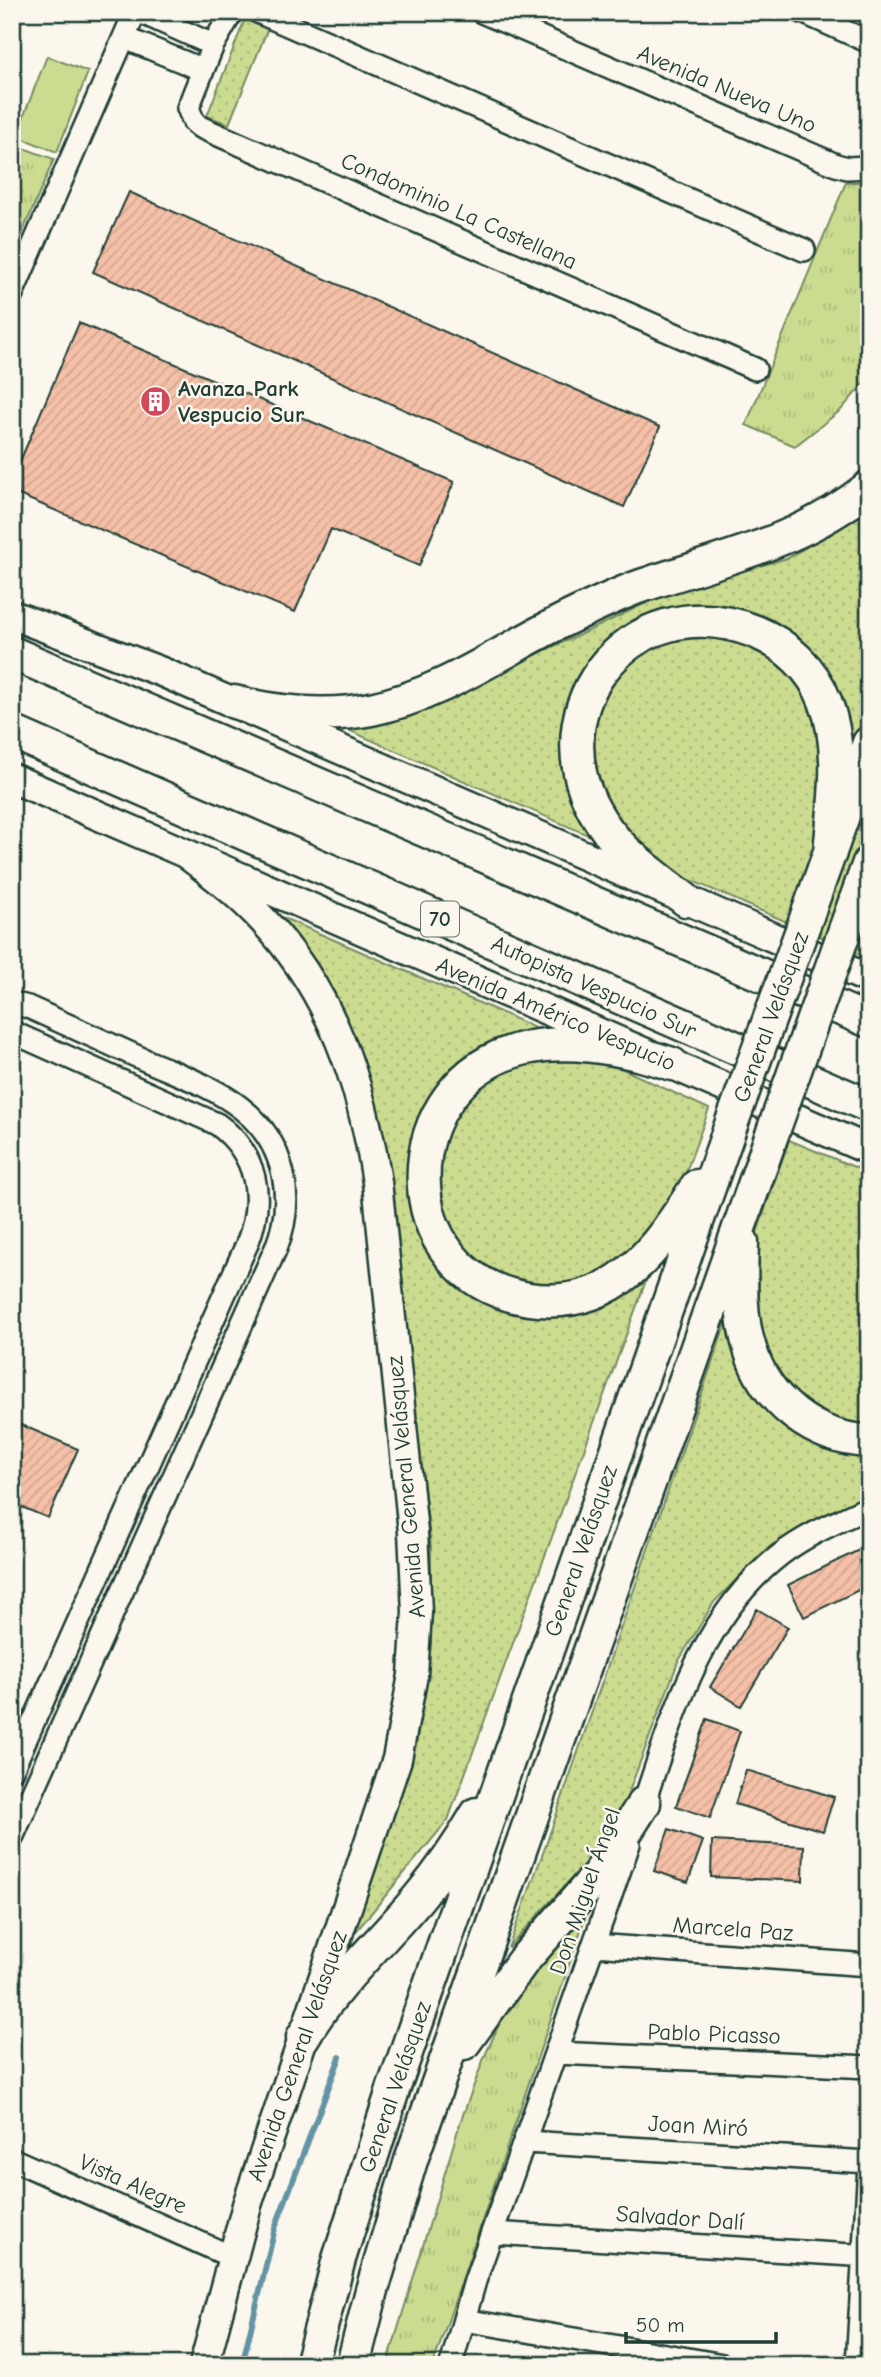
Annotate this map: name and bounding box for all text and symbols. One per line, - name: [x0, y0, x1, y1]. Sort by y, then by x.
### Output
- street label: Avenida Nueva Uno: [634, 39, 820, 139]
- street label: Condominio La Castellana: [337, 147, 581, 275]
- place label: Avanza Park Vespucio Sur: [178, 375, 305, 428]
- building icon: Avanza Park Vespucio Sur: [138, 384, 172, 418]
- road number: 70: [421, 902, 459, 936]
- street label: General Velásquez: [728, 928, 814, 1106]
- street label: Autopista Vespucio Sur: [487, 930, 701, 1045]
- street label: Avenida Américo Vespucio: [432, 951, 680, 1077]
- street label: Avenida General Velásquez: [381, 1355, 431, 1619]
- street label: General Velásquez: [539, 1462, 623, 1640]
- street label: Don Miguel Ángel: [544, 1804, 626, 1978]
- street label: Marcela Paz: [672, 1911, 794, 1947]
- street label: Avenida General Velásquez: [241, 1927, 353, 2185]
- street label: General Velásquez: [353, 1998, 437, 2176]
- street label: Pablo Picasso: [647, 2018, 781, 2050]
- street label: Joan Miró: [647, 2110, 749, 2142]
- street label: Vista Alegre: [75, 2148, 191, 2220]
- street label: Salvador Dalí: [615, 2200, 746, 2236]
- scale bar: [626, 2300, 776, 2344]
- text: 50 m: [636, 2313, 685, 2337]

